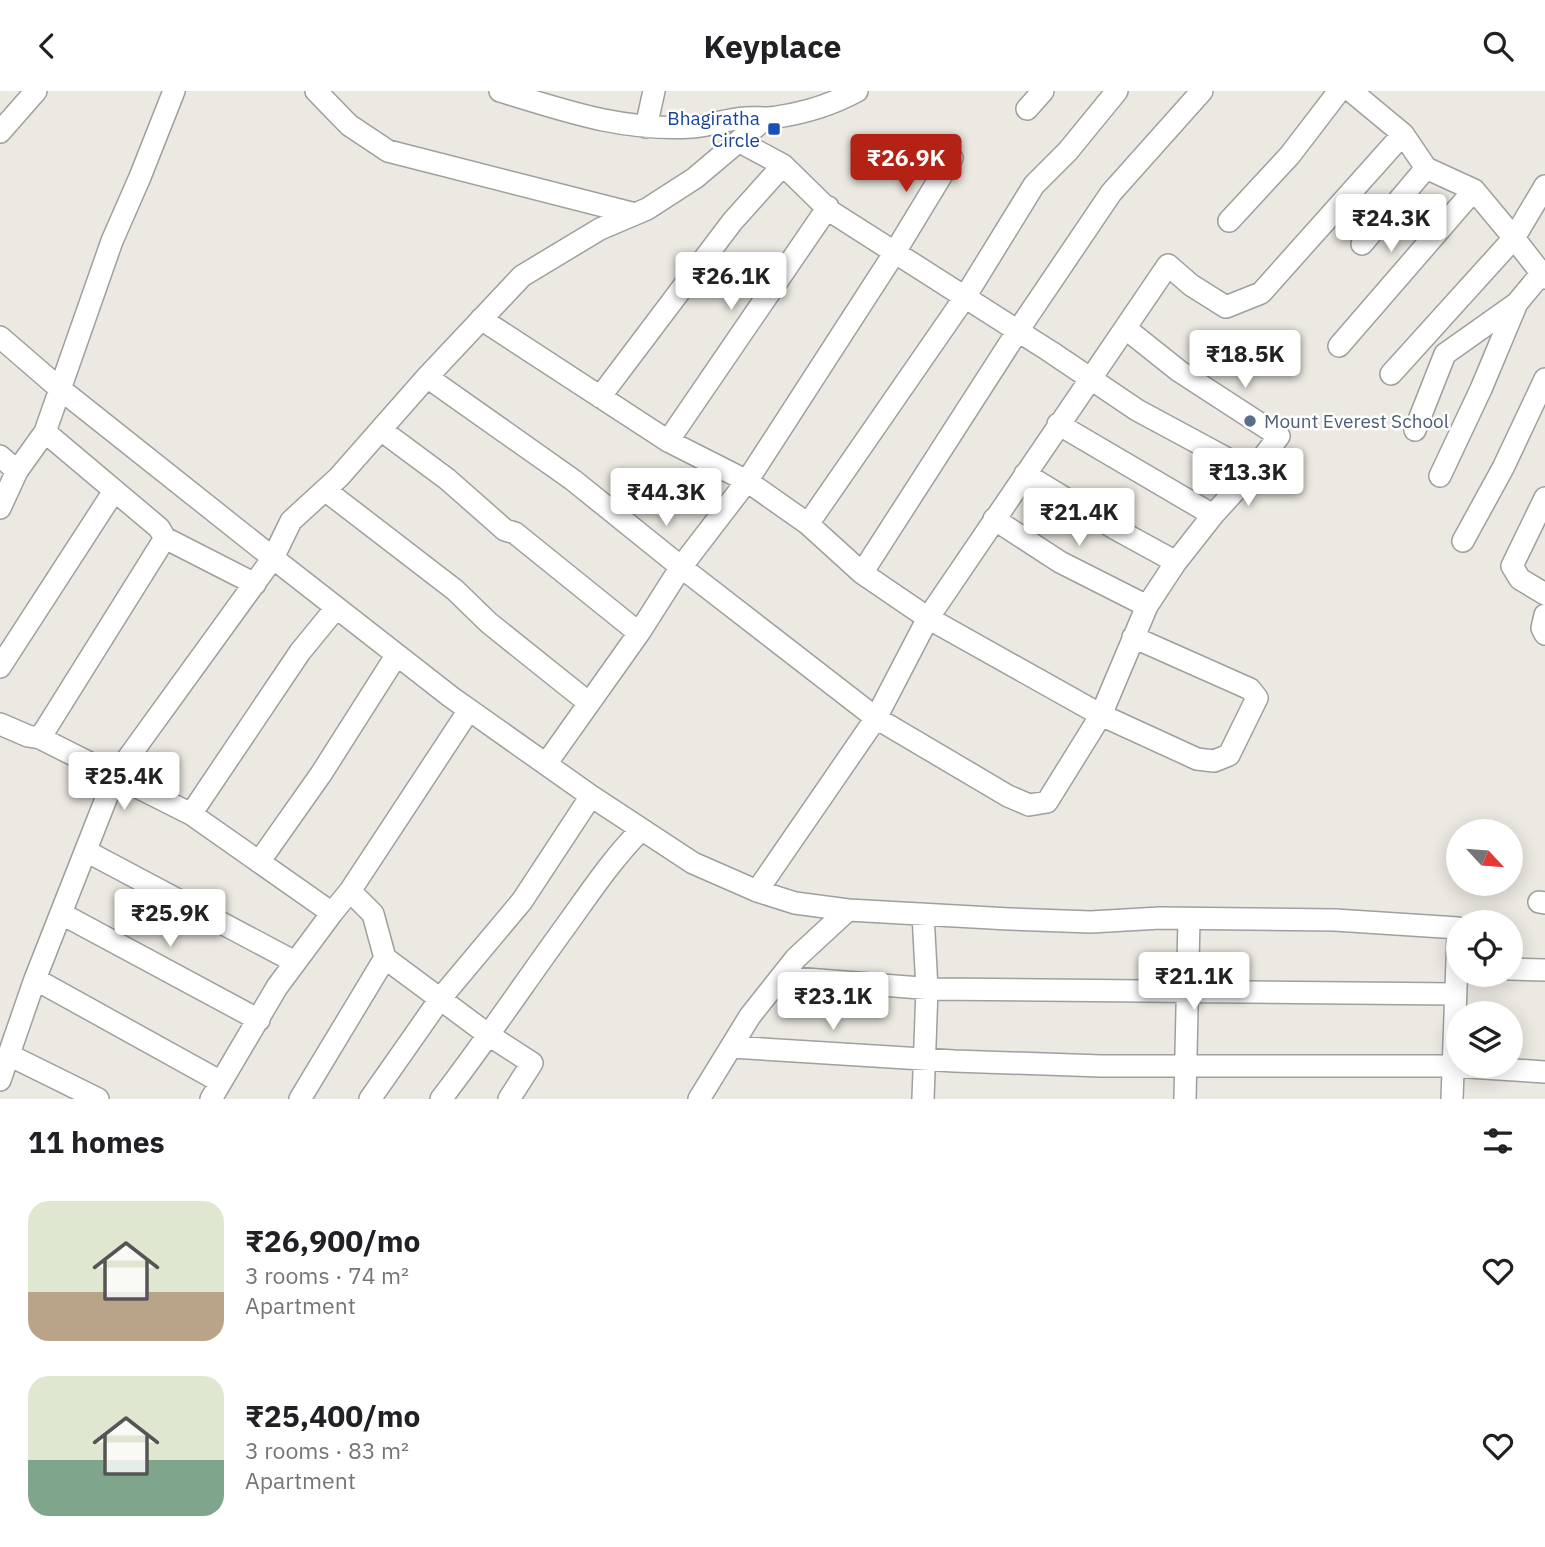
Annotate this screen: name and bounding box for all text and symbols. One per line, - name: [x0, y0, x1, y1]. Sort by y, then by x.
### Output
- text: Keyplace: [703, 25, 842, 67]
- icon: back: [28, 27, 66, 65]
- icon: search: [1479, 27, 1517, 65]
- place label: Bhagiratha Circle: [667, 106, 760, 152]
- marker: Bhagiratha Circle: [766, 121, 782, 137]
- pin: ₹26.9K: [849, 134, 963, 194]
- text: ₹26.9K: [866, 142, 946, 172]
- pin: ₹24.3K: [1334, 195, 1448, 254]
- text: ₹24.3K: [1351, 202, 1431, 232]
- pin: ₹26.1K: [674, 253, 788, 312]
- text: ₹26.1K: [691, 260, 771, 290]
- pin: ₹18.5K: [1188, 331, 1302, 390]
- text: ₹18.5K: [1205, 338, 1285, 368]
- place label: Mount Everest School: [1264, 409, 1449, 433]
- marker: Mount Everest School: [1242, 413, 1258, 429]
- pin: ₹13.3K: [1191, 449, 1305, 508]
- text: ₹13.3K: [1208, 456, 1288, 486]
- pin: ₹44.3K: [609, 469, 723, 528]
- text: ₹44.3K: [626, 476, 706, 506]
- pin: ₹21.4K: [1022, 489, 1136, 548]
- text: ₹21.4K: [1039, 496, 1119, 526]
- pin: ₹25.4K: [67, 753, 181, 812]
- text: ₹25.4K: [84, 760, 164, 790]
- north arrow: [1446, 819, 1522, 896]
- map controls: [1446, 819, 1523, 1078]
- pin: ₹25.9K: [113, 889, 227, 949]
- text: ₹25.9K: [130, 897, 210, 927]
- button: locate: [1446, 910, 1523, 987]
- pin: ₹21.1K: [1137, 953, 1251, 1012]
- text: ₹21.1K: [1154, 960, 1234, 990]
- pin: ₹23.1K: [776, 972, 890, 1032]
- text: ₹23.1K: [793, 980, 873, 1010]
- button: layers: [1446, 1001, 1523, 1078]
- text: 11 homes: [28, 1122, 165, 1161]
- icon: filters: [1479, 1122, 1517, 1160]
- text: ₹26,900/mo: [245, 1221, 420, 1260]
- icon: home: [84, 1229, 168, 1313]
- icon: heart: [1479, 1252, 1517, 1290]
- text: 3 rooms · 74 m²: [245, 1260, 409, 1290]
- text: Apartment: [245, 1290, 356, 1320]
- text: ₹25,400/mo: [245, 1396, 420, 1435]
- icon: home: [84, 1404, 168, 1488]
- icon: heart: [1479, 1427, 1517, 1465]
- text: 3 rooms · 83 m²: [245, 1435, 409, 1465]
- text: Apartment: [245, 1465, 356, 1495]

